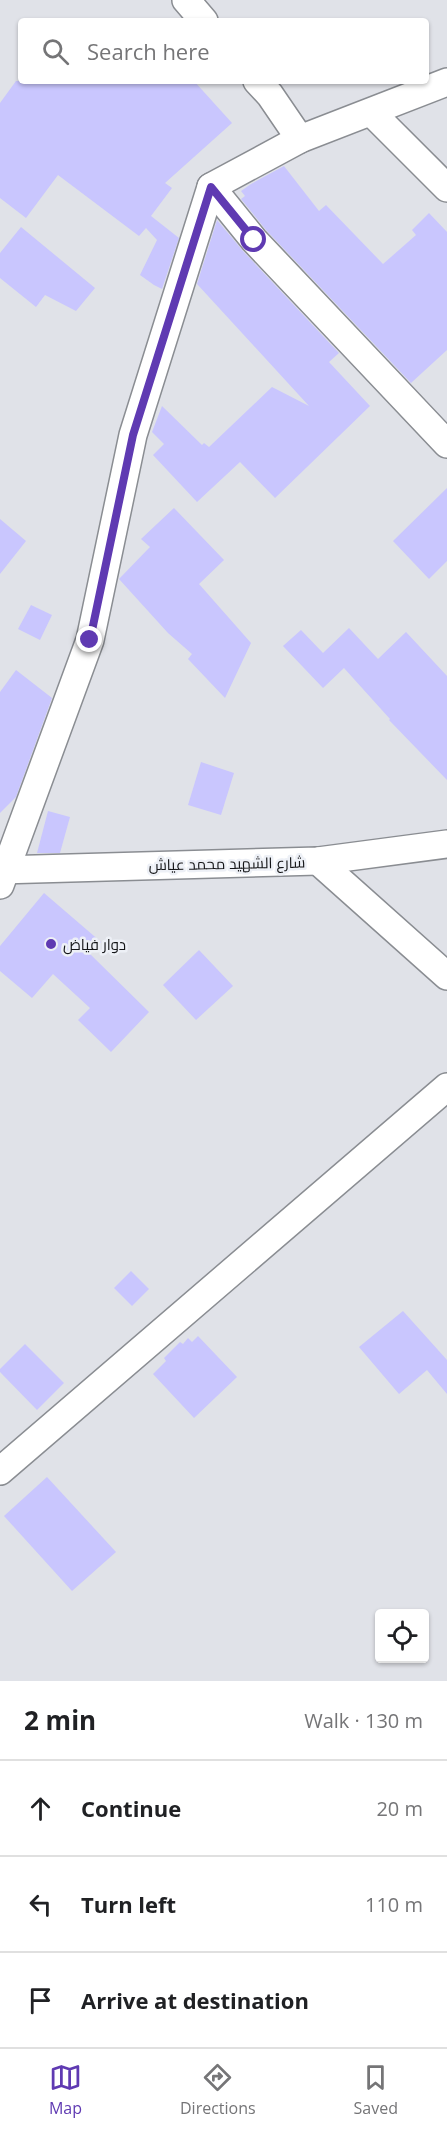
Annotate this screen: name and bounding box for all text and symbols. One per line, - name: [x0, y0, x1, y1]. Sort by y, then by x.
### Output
- search box: [18, 18, 429, 84]
- icon: search: [39, 35, 72, 68]
- text: Search here: [87, 36, 210, 66]
- route start: [240, 226, 266, 252]
- route end: [76, 626, 102, 652]
- street label: شارع الشهيد محمد عياش: [148, 852, 306, 876]
- place label: دوار فياض: [63, 934, 126, 955]
- marker: دوار فياض: [44, 937, 58, 951]
- map controls: [375, 1609, 429, 1663]
- button: locate: [375, 1609, 429, 1663]
- text: 2 min: [24, 1702, 96, 1738]
- text: Walk · 130 m: [304, 1707, 423, 1734]
- icon: ahead: [24, 1792, 57, 1825]
- text: Continue: [81, 1793, 181, 1823]
- text: 20 m: [376, 1795, 423, 1822]
- icon: left: [24, 1888, 57, 1921]
- text: Turn left: [81, 1889, 176, 1919]
- text: 110 m: [365, 1891, 423, 1918]
- icon: arrive: [24, 1984, 57, 2017]
- text: Arrive at destination: [81, 1985, 309, 2015]
- tab: Map: [49, 2061, 82, 2119]
- tab: Directions: [180, 2061, 256, 2119]
- tab: Saved: [354, 2061, 398, 2119]

